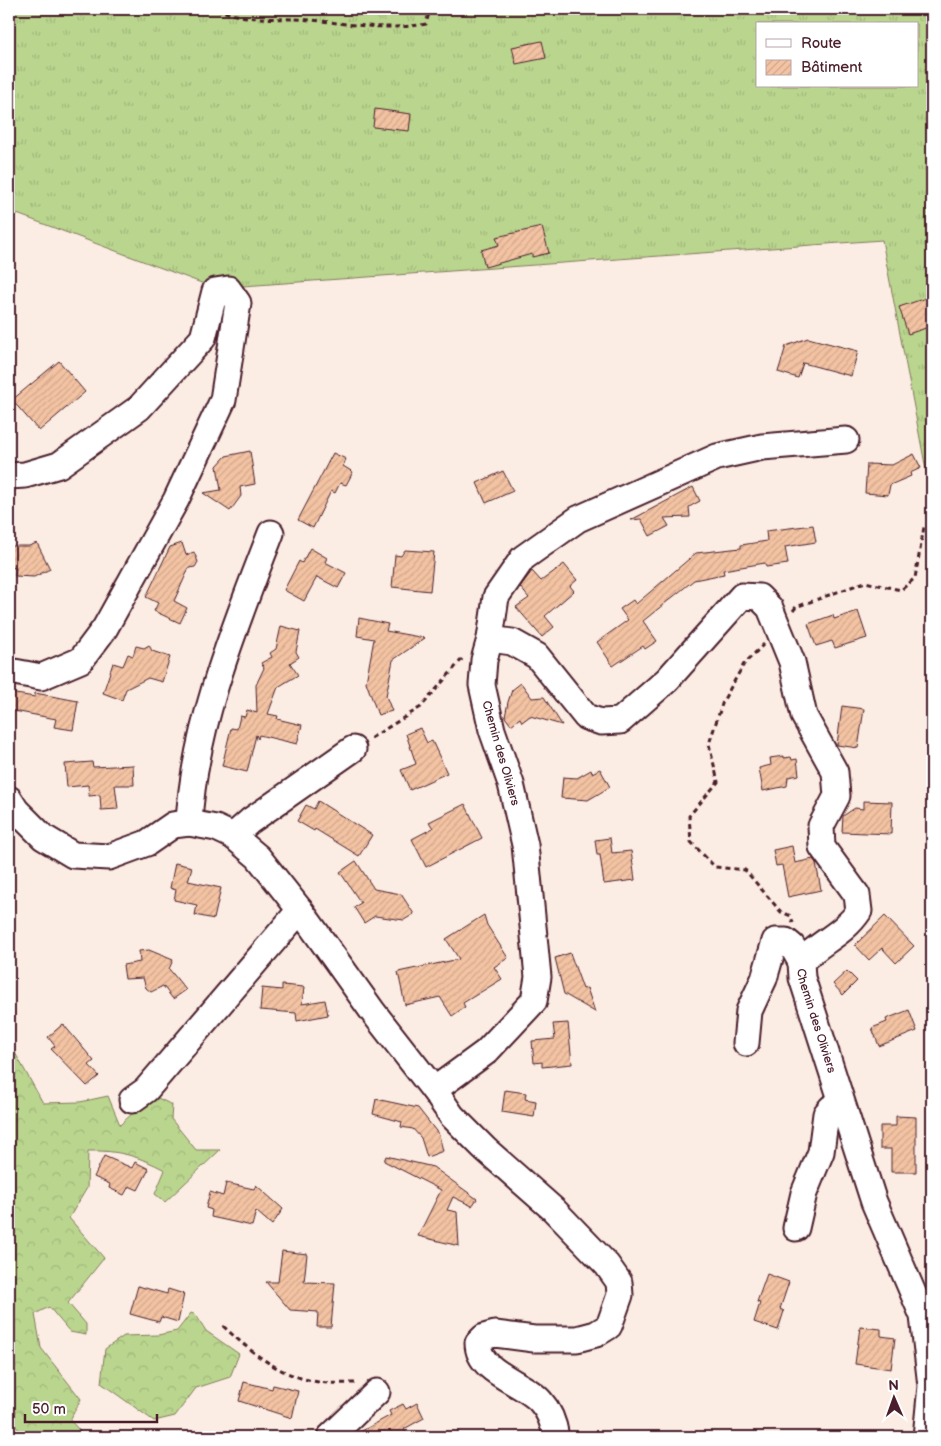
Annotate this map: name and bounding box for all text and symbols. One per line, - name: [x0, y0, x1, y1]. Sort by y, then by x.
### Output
- legend: [756, 22, 918, 88]
- text: Route: [801, 34, 842, 53]
- text: Bâtiment: [801, 58, 863, 77]
- street label: Chemin des Oliviers: [478, 699, 523, 807]
- street label: Chemin des Oliviers: [793, 968, 839, 1075]
- north arrow: [868, 1374, 918, 1424]
- text: N: [888, 1377, 899, 1394]
- scale bar: [25, 1391, 158, 1423]
- text: 50 m: [32, 1400, 66, 1419]

